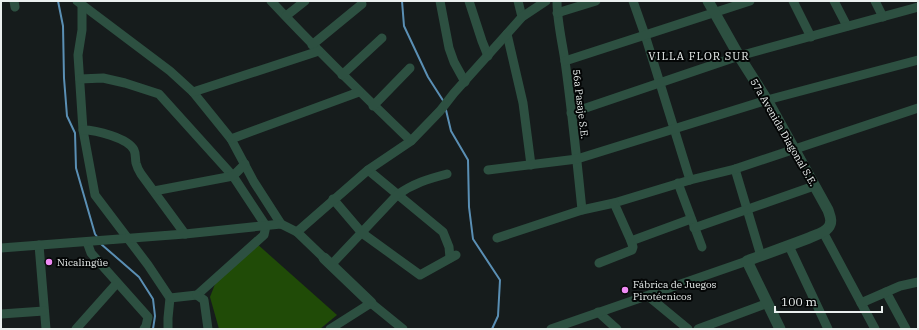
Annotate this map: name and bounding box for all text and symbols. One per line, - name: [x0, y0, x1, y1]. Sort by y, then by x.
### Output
- district label: VILLA FLOR SUR: [648, 49, 750, 63]
- street label: 56a Pasaje S.E.: [570, 69, 591, 140]
- street label: 57a Avenida Diagonal S.E.: [747, 76, 820, 188]
- place label: Nicalingüe: [57, 256, 108, 269]
- marker: Nicalingüe: [44, 257, 54, 267]
- place label: Fábrica de Juegos Pirotécnicos: [633, 278, 717, 303]
- marker: Fábrica de Juegos Pirotécnicos: [620, 285, 630, 295]
- scale bar: [775, 288, 882, 314]
- text: 100 m: [781, 294, 817, 309]

